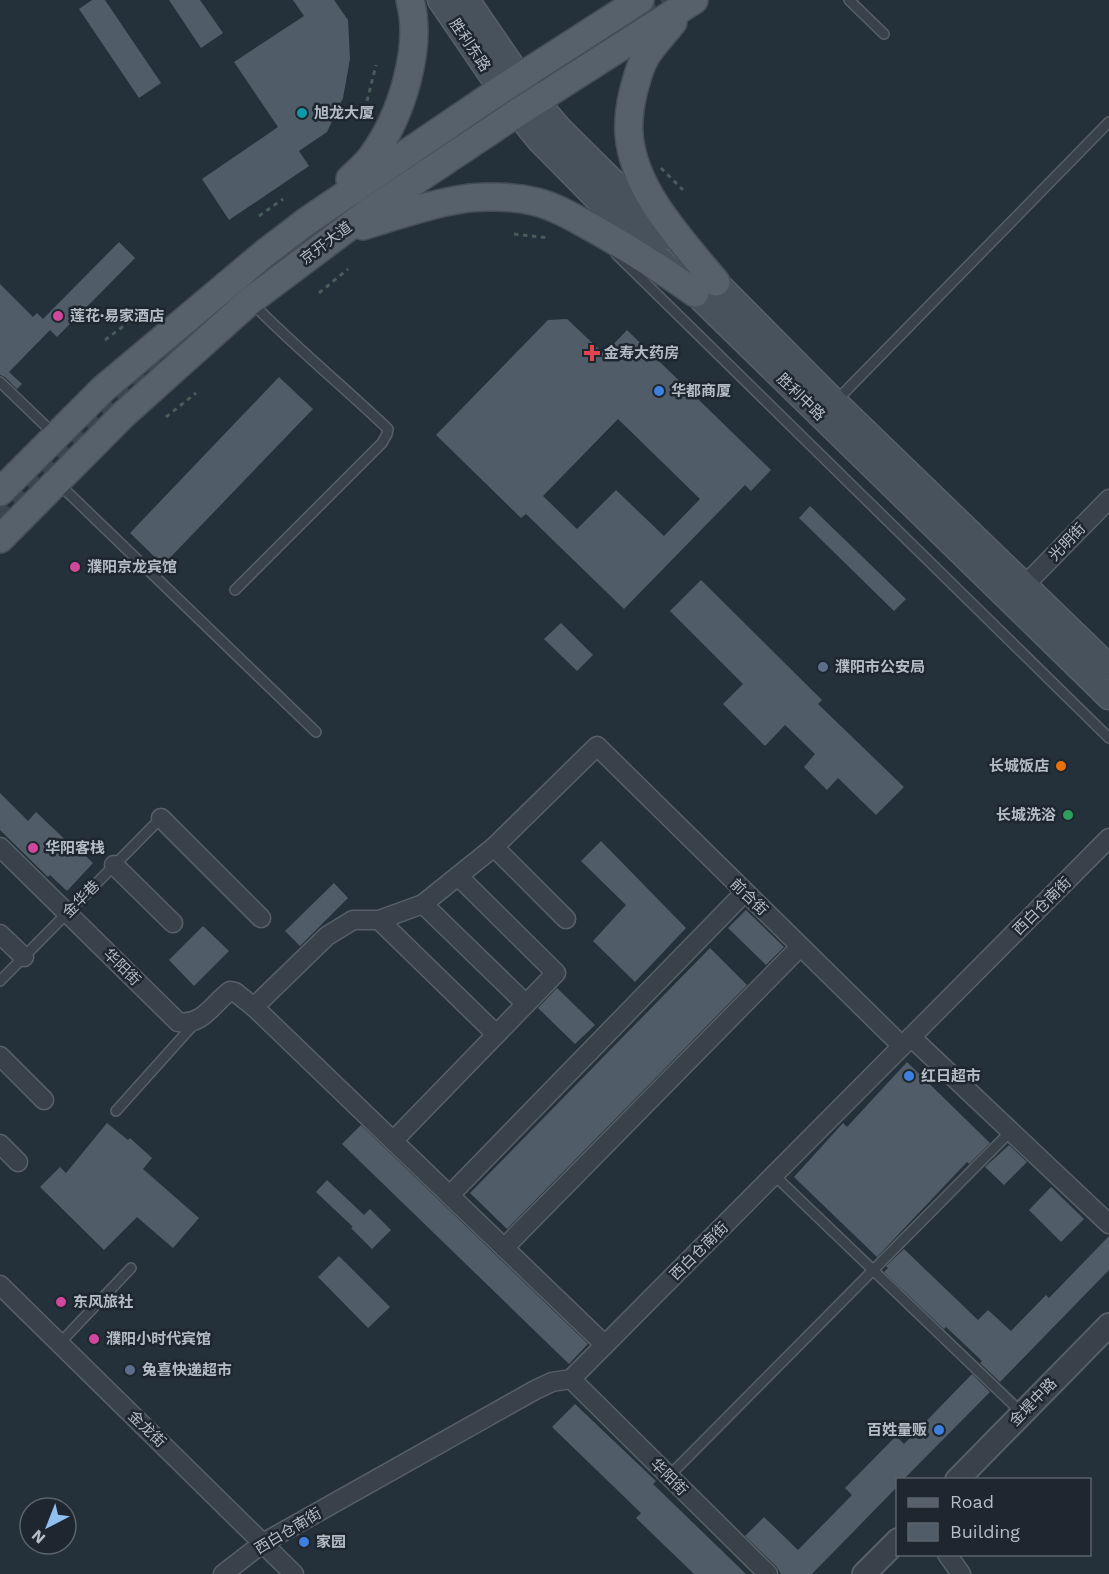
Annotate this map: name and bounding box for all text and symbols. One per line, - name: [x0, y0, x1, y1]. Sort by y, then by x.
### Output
- street label: 胜利东路: [446, 15, 494, 75]
- place label: 旭龙大厦: [314, 104, 374, 122]
- marker: 旭龙大厦: [295, 106, 309, 120]
- street label: 京开大道: [297, 218, 355, 268]
- place label: 莲花·易家酒店: [70, 307, 164, 325]
- marker: 莲花·易家酒店: [51, 309, 65, 323]
- place label: 金寿大药房: [604, 344, 679, 362]
- marker: 金寿大药房: [585, 346, 599, 360]
- street label: 胜利中路: [773, 370, 829, 424]
- place label: 华都商厦: [671, 382, 731, 400]
- marker: 华都商厦: [652, 384, 666, 398]
- street label: 光明街: [1045, 520, 1089, 564]
- place label: 濮阳京龙宾馆: [87, 558, 177, 576]
- marker: 濮阳京龙宾馆: [68, 560, 82, 574]
- place label: 濮阳市公安局: [835, 658, 925, 676]
- marker: 濮阳市公安局: [816, 660, 830, 674]
- place label: 长城饭店: [989, 757, 1049, 775]
- marker: 长城饭店: [1054, 759, 1068, 773]
- place label: 长城洗浴: [996, 806, 1056, 824]
- marker: 长城洗浴: [1061, 808, 1075, 822]
- place label: 华阳客栈: [45, 839, 105, 857]
- marker: 华阳客栈: [26, 841, 40, 855]
- street label: 西白仓南街: [1009, 873, 1075, 939]
- street label: 前合街: [727, 875, 771, 919]
- street label: 金华巷: [59, 877, 103, 921]
- street label: 华阳街: [100, 945, 144, 989]
- place label: 红日超市: [921, 1067, 981, 1085]
- marker: 红日超市: [902, 1069, 916, 1083]
- street label: 西白仓南街: [666, 1218, 732, 1284]
- place label: 东风旅社: [73, 1293, 133, 1311]
- marker: 东风旅社: [54, 1295, 68, 1309]
- place label: 濮阳小时代宾馆: [106, 1330, 211, 1348]
- marker: 濮阳小时代宾馆: [87, 1332, 101, 1346]
- place label: 兔喜快递超市: [142, 1361, 232, 1379]
- marker: 兔喜快递超市: [123, 1363, 137, 1377]
- street label: 金堤中路: [1006, 1374, 1060, 1430]
- street label: 金龙街: [125, 1407, 169, 1451]
- place label: 百姓量贩: [867, 1421, 927, 1439]
- marker: 百姓量贩: [932, 1423, 946, 1437]
- street label: 华阳街: [647, 1455, 691, 1499]
- legend: [896, 1478, 1091, 1556]
- text: Road: [950, 1491, 994, 1512]
- north arrow: [18, 1496, 78, 1556]
- street label: 西白仓南街: [251, 1504, 325, 1558]
- text: Building: [950, 1521, 1020, 1542]
- text: N: [28, 1526, 49, 1548]
- place label: 家园: [316, 1533, 346, 1551]
- marker: 家园: [297, 1535, 311, 1549]

